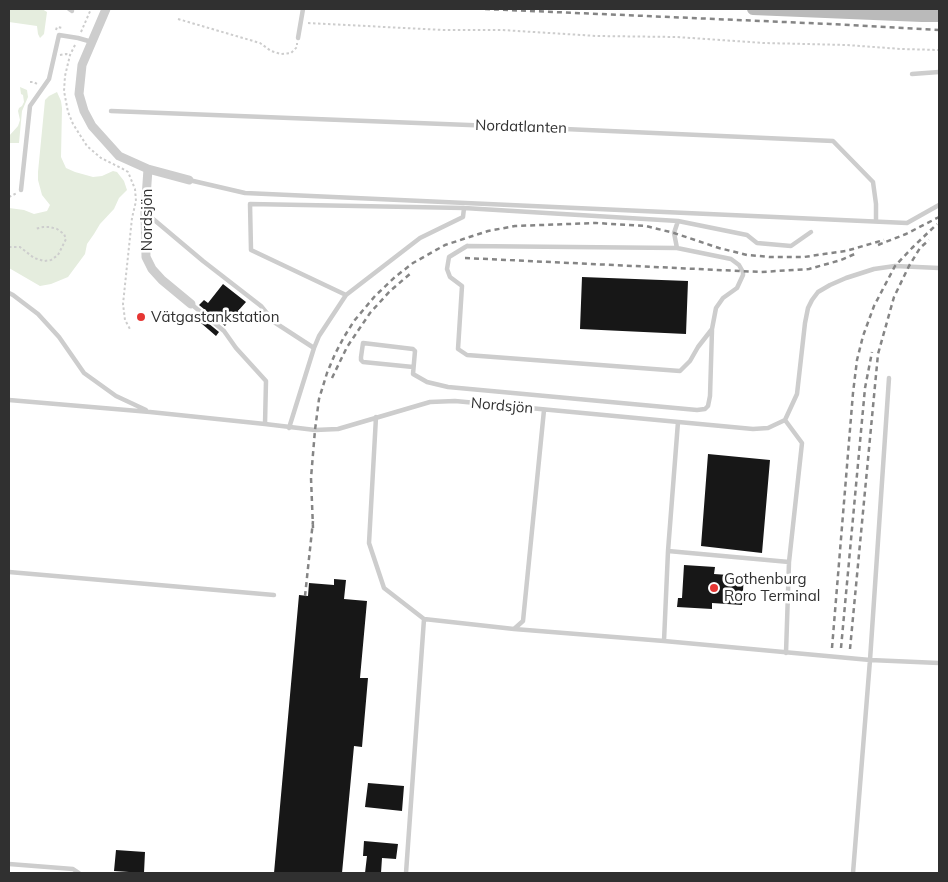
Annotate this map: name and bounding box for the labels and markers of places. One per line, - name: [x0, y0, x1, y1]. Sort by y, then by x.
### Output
- place label: Vätgastankstation: [151, 308, 279, 326]
- marker: Vätgastankstation: [135, 311, 147, 323]
- place label: Gothenburg Roro Terminal: [724, 570, 820, 605]
- marker: Gothenburg Roro Terminal: [708, 582, 720, 594]

